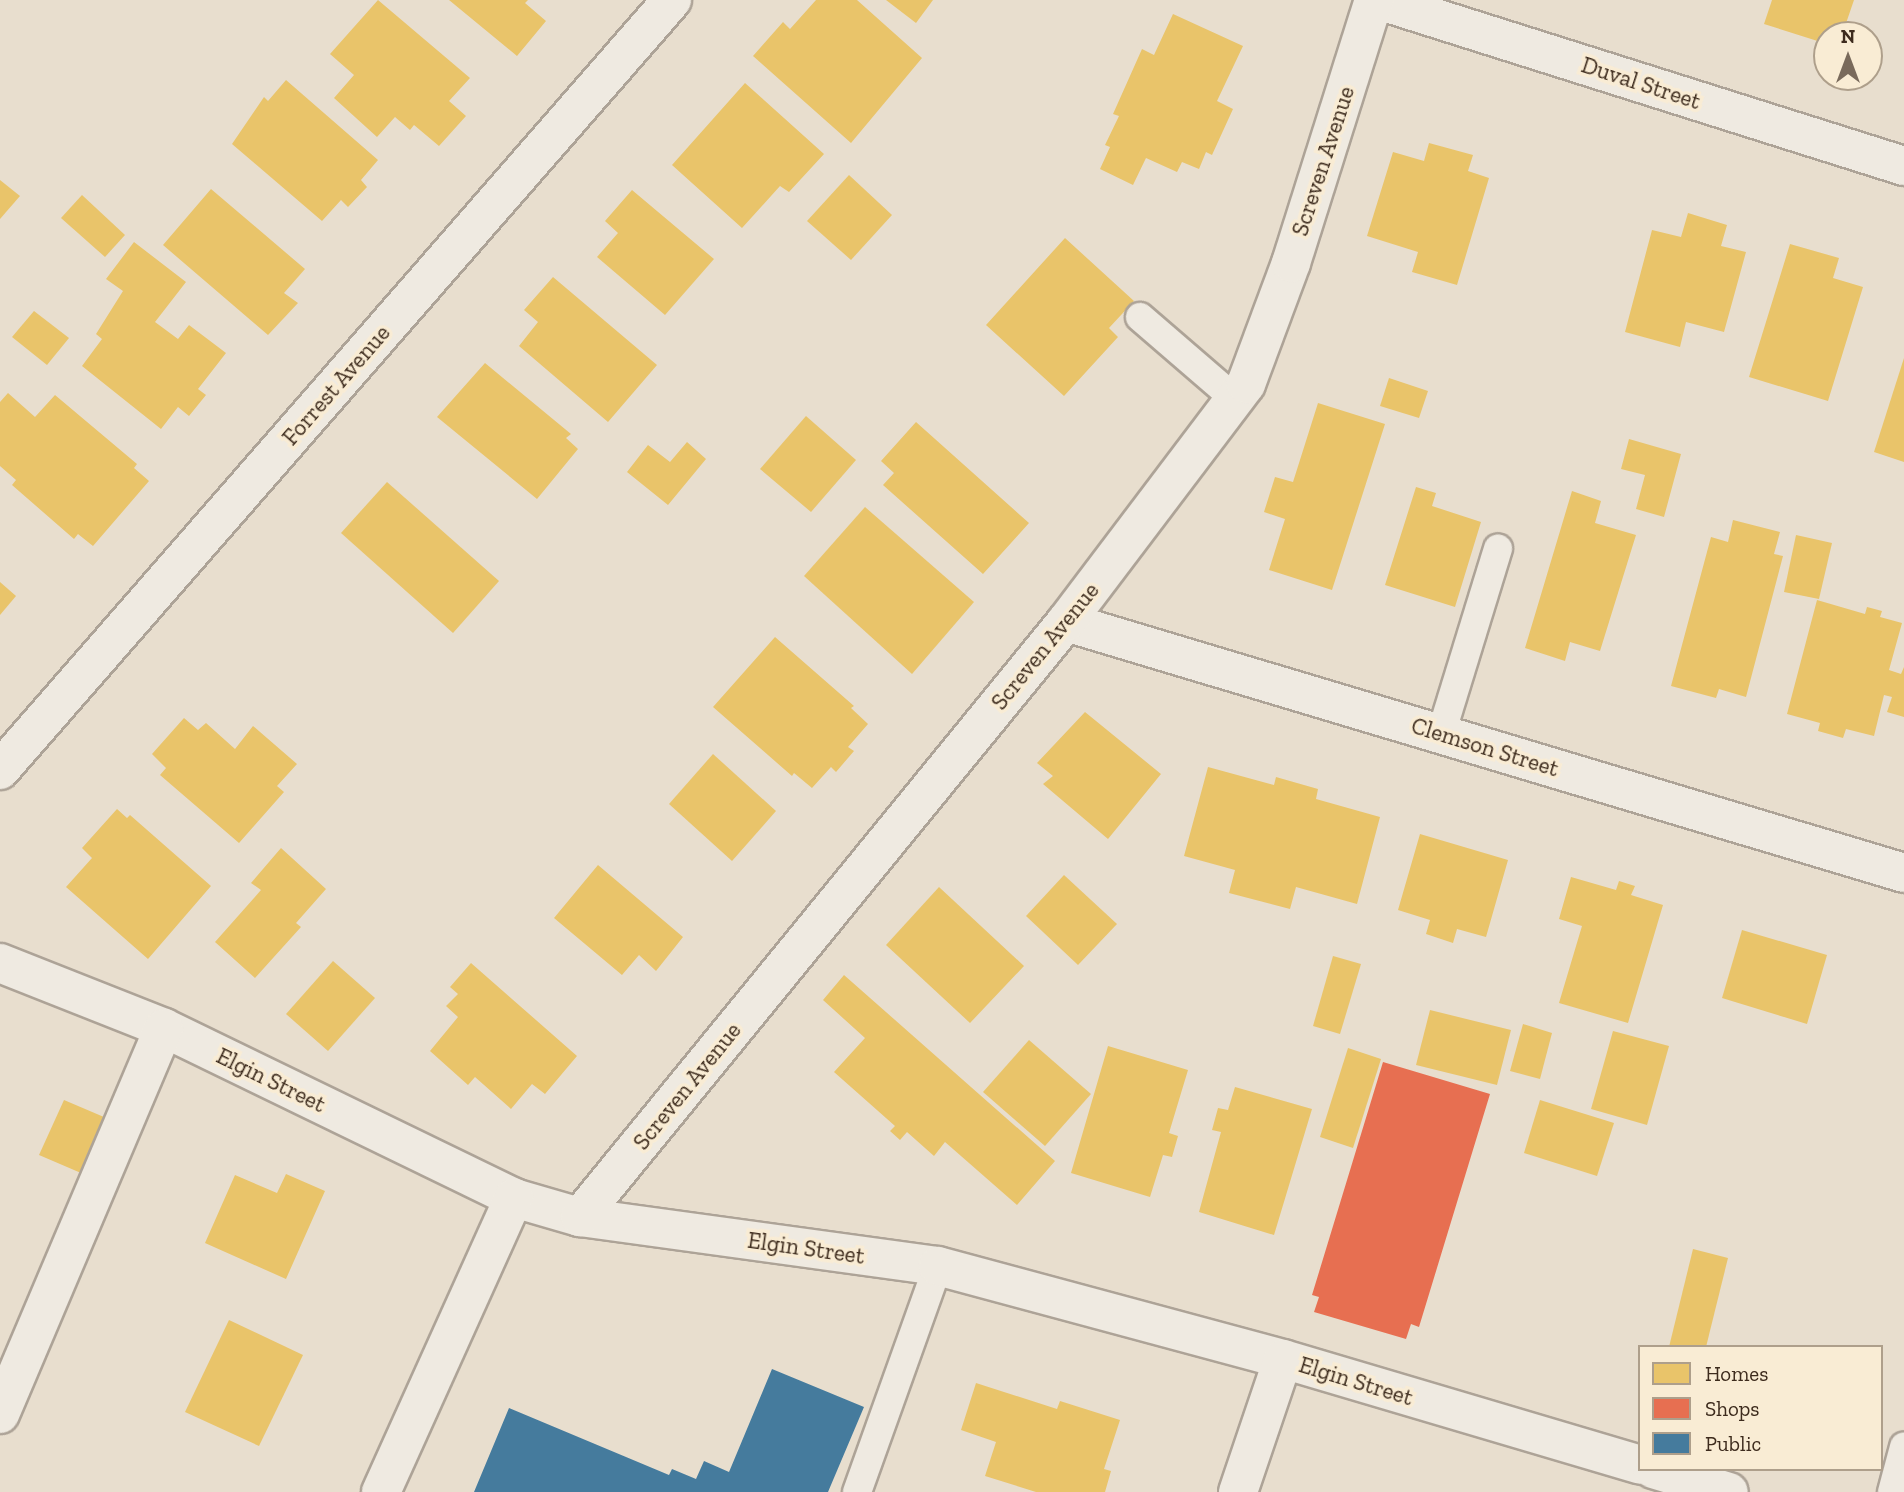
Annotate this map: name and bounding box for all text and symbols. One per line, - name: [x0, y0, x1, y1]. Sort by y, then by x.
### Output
- north arrow: [1813, 21, 1883, 91]
- text: N: [1841, 25, 1855, 48]
- street label: Duval Street: [1578, 51, 1704, 115]
- street label: Screven Avenue: [1286, 82, 1360, 240]
- street label: Forrest Avenue: [276, 319, 396, 451]
- street label: Screven Avenue: [985, 577, 1105, 715]
- street label: Clemson Street: [1408, 712, 1562, 782]
- street label: Screven Avenue: [627, 1017, 747, 1155]
- street label: Elgin Street: [212, 1042, 330, 1118]
- street label: Elgin Street: [746, 1226, 866, 1270]
- legend: [1638, 1345, 1883, 1471]
- street label: Elgin Street: [1296, 1351, 1416, 1411]
- text: Homes: [1705, 1361, 1768, 1386]
- text: Shops: [1705, 1396, 1759, 1421]
- text: Public: [1705, 1431, 1761, 1456]

